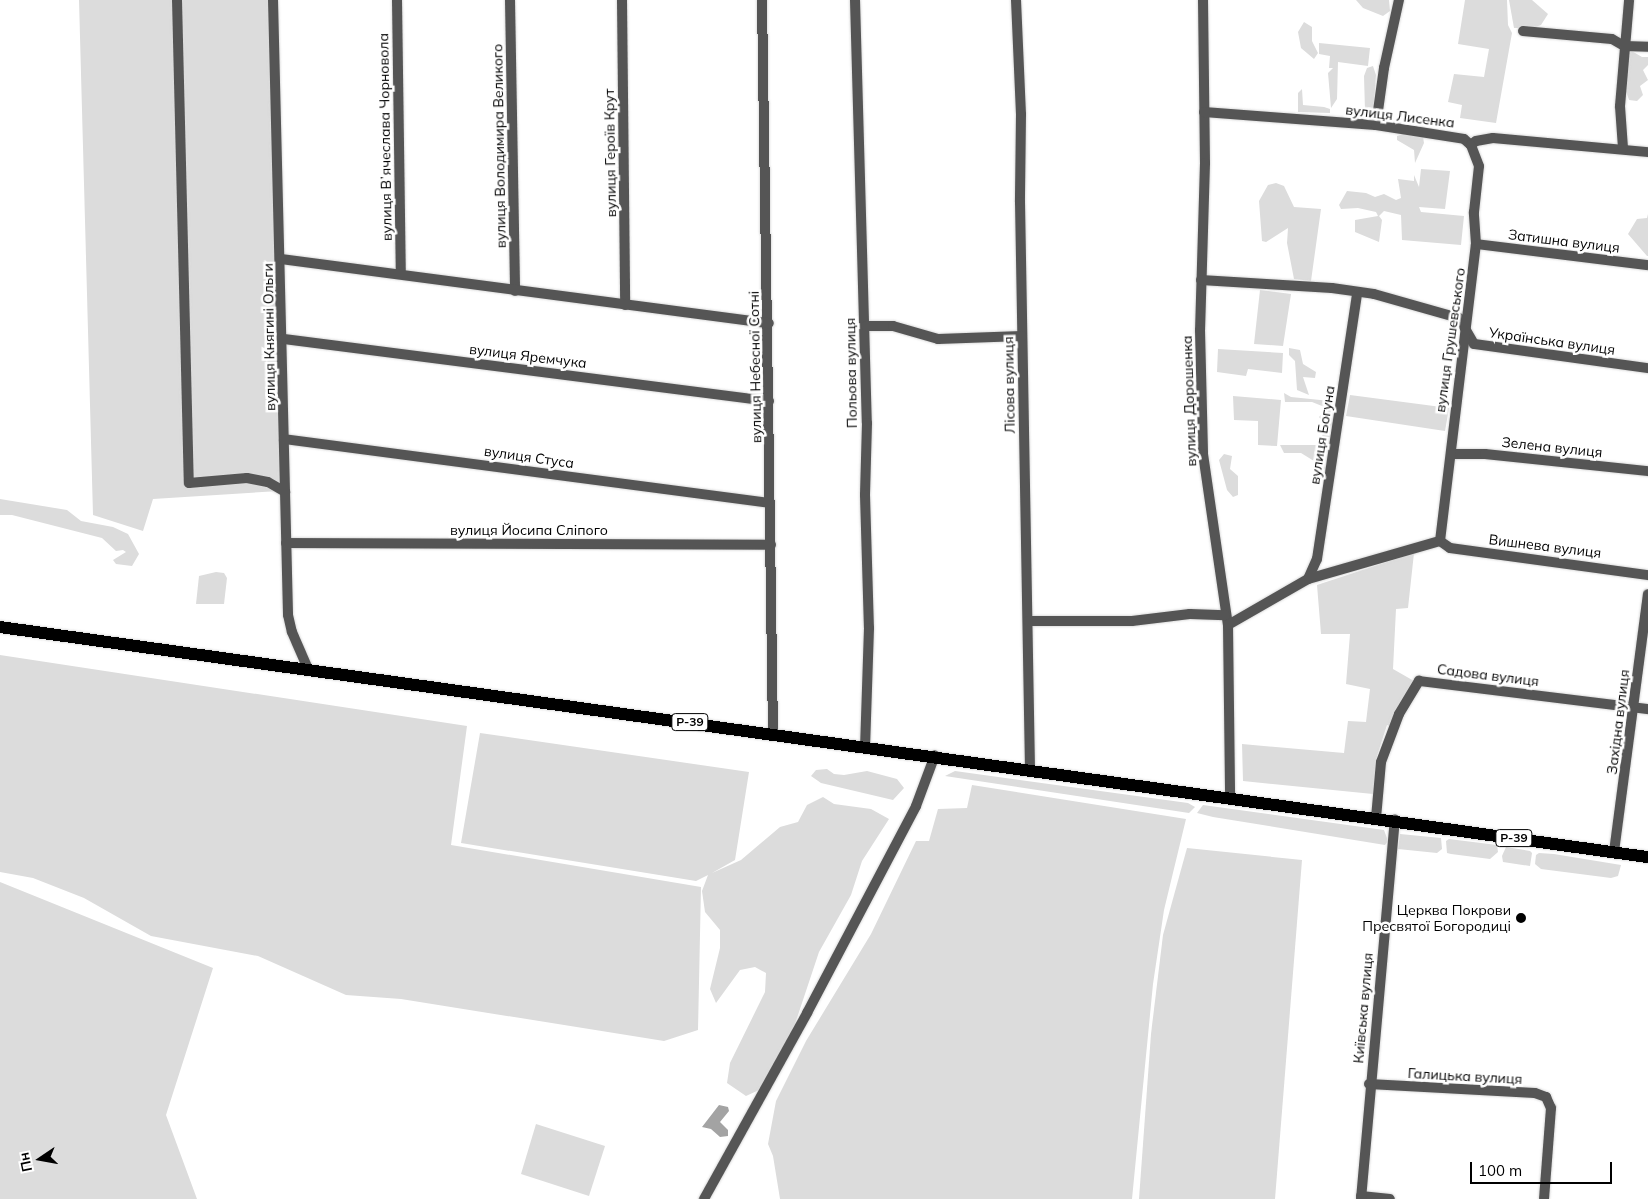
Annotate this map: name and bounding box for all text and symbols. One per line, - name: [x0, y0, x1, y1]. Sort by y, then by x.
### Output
- street label: вулиця Вʼячеслава Чорновола: [375, 33, 395, 241]
- street label: вулиця Володимира Великого: [489, 44, 509, 248]
- street label: вулиця Героїв Крут: [600, 89, 620, 217]
- street label: вулиця Лисенка: [1345, 101, 1455, 131]
- street label: Затишна вулиця: [1507, 226, 1621, 256]
- street label: вулиця Княгині Ольги: [259, 263, 279, 411]
- street label: вулиця Грушевського: [1432, 267, 1468, 413]
- street label: вулиця Небесної Сотні: [745, 291, 765, 443]
- street label: Польова вулиця: [842, 318, 860, 428]
- street label: Українська вулиця: [1488, 324, 1616, 358]
- street label: вулиця Дорошенка: [1178, 335, 1200, 467]
- street label: Лісова вулиця: [1000, 336, 1018, 434]
- street label: вулиця Яремчука: [468, 340, 588, 372]
- street label: вулиця Богуна: [1306, 384, 1338, 486]
- street label: Зелена вулиця: [1501, 433, 1603, 461]
- street label: вулиця Стуса: [483, 442, 575, 472]
- street label: вулиця Йосипа Сліпого: [450, 522, 608, 538]
- street label: Вишнева вулиця: [1488, 531, 1602, 561]
- street label: Садова вулиця: [1436, 660, 1540, 690]
- street label: Західна вулиця: [1603, 669, 1633, 775]
- road number: Р-39: [671, 712, 709, 732]
- road number: Р-39: [1495, 828, 1533, 848]
- place label: Церква Покрови Пресвятої Богородиці: [1362, 902, 1511, 934]
- marker: Церква Покрови Пресвятої Богородиці: [1515, 912, 1527, 924]
- street label: Київська вулиця: [1350, 952, 1376, 1064]
- street label: Галицька вулиця: [1407, 1065, 1523, 1087]
- north arrow: [15, 1134, 65, 1184]
- text: Пн: [15, 1151, 36, 1174]
- scale bar: [1473, 1152, 1616, 1184]
- text: 100 m: [1478, 1161, 1522, 1180]

